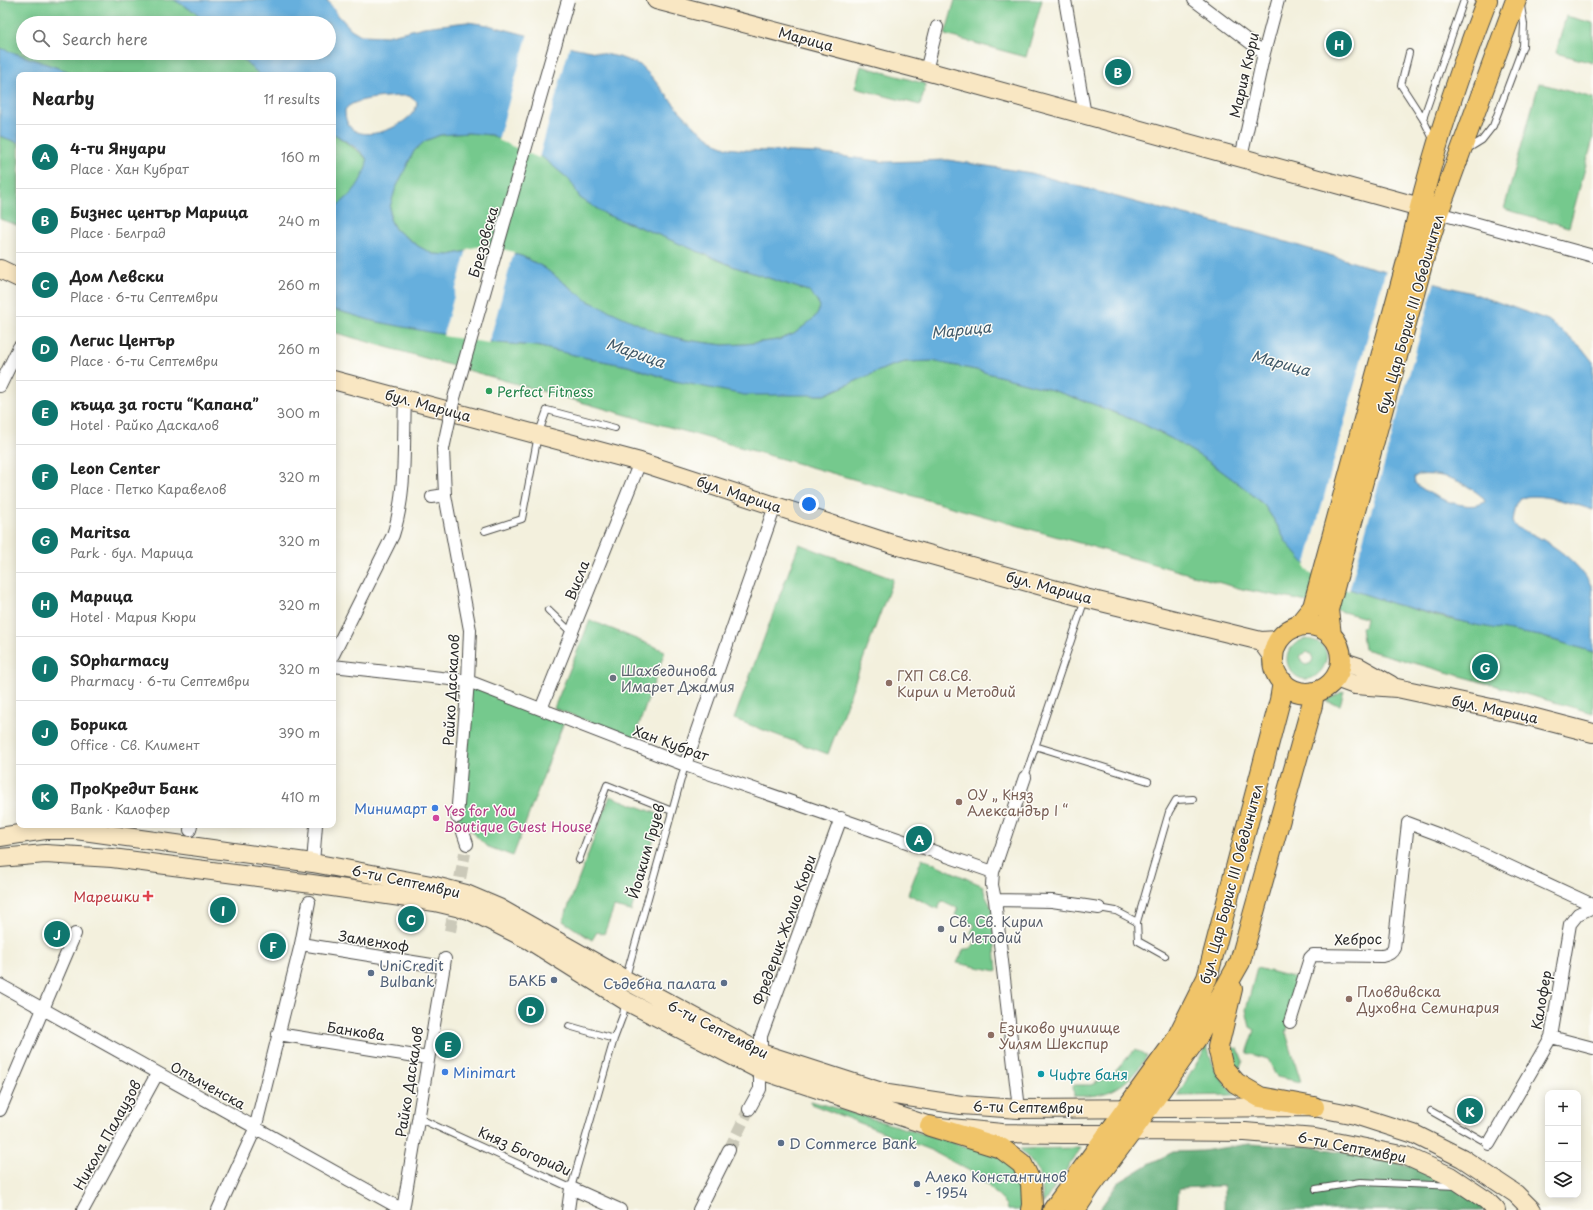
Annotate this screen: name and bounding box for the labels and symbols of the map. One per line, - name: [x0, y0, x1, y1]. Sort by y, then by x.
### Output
- street label: Марица: [776, 22, 836, 56]
- pin: H: [1326, 29, 1352, 59]
- street label: Мария Кюри: [1224, 30, 1264, 120]
- pin: B: [1105, 57, 1131, 87]
- street label: Брезовска: [463, 204, 503, 280]
- street label: бул. Цар Борис III Обединител: [1371, 212, 1449, 416]
- water label: Марица: [930, 314, 993, 344]
- water label: Марица: [604, 331, 669, 373]
- water label: Марица: [1249, 343, 1314, 381]
- place label: Perfect Fitness: [497, 381, 594, 402]
- street label: бул. Марица: [383, 383, 473, 427]
- marker: Perfect Fitness: [484, 386, 494, 396]
- street label: бул. Марица: [694, 470, 784, 518]
- your location: [799, 494, 819, 514]
- street label: Висла: [560, 557, 595, 603]
- street label: бул. Марица: [1004, 565, 1094, 609]
- street label: Райко Даскалов: [438, 634, 464, 746]
- pin: G: [1472, 652, 1498, 682]
- place label: Шахбединова Имарет Джамия: [621, 660, 735, 697]
- place label: ГХП Св.Св. Кирил и Методий: [897, 665, 1016, 702]
- marker: Шахбединова Имарет Джамия: [608, 673, 618, 683]
- marker: ГХП Св.Св. Кирил и Методий: [884, 678, 894, 688]
- street label: бул. Марица: [1450, 690, 1540, 728]
- street label: Хан Кубрат: [630, 720, 713, 767]
- street label: бул. Цар Борис III Обединител: [1194, 782, 1268, 986]
- place label: ОУ „ Княз Александър I “: [967, 784, 1068, 821]
- marker: ОУ „ Княз Александър I “: [954, 797, 964, 807]
- place label: Минимарт: [354, 798, 427, 819]
- place label: Yes for You Boutique Guest House: [444, 800, 592, 837]
- street label: Йоаким Груев: [622, 801, 670, 901]
- marker: Минимарт: [430, 803, 440, 813]
- marker: Yes for You Boutique Guest House: [431, 813, 441, 823]
- pin: A: [906, 824, 932, 854]
- street label: Фредерик Жолио Кюри: [747, 852, 821, 1008]
- street label: 6-ти Септември: [350, 859, 462, 903]
- place label: Марешки: [73, 886, 140, 907]
- marker: Марешки: [143, 891, 153, 901]
- pin: I: [210, 895, 236, 925]
- pin: C: [398, 904, 424, 934]
- place label: Св. Св. Кирил и Методий: [949, 911, 1043, 948]
- pin: J: [44, 919, 70, 949]
- marker: Св. Св. Кирил и Методий: [936, 924, 946, 934]
- street label: Заменхоф: [337, 925, 411, 957]
- street label: Хеброс: [1334, 928, 1382, 950]
- pin: F: [260, 931, 286, 961]
- place label: UniCredit Bulbank: [379, 955, 444, 992]
- marker: UniCredit Bulbank: [366, 968, 376, 978]
- street label: Калофер: [1525, 969, 1557, 1031]
- place label: БАКБ: [509, 970, 546, 991]
- place label: Съдебна палата: [603, 973, 716, 994]
- marker: БАКБ: [549, 975, 559, 985]
- marker: Съдебна палата: [719, 978, 729, 988]
- place label: Пловдивска Духовна Семинария: [1356, 981, 1500, 1018]
- marker: Пловдивска Духовна Семинария: [1344, 994, 1354, 1004]
- pin: D: [518, 995, 544, 1025]
- street label: 6-ти Септември: [664, 995, 772, 1063]
- street label: Банкова: [326, 1016, 387, 1046]
- place label: Езиково училище Уилям Шекспир: [999, 1017, 1120, 1054]
- street label: Райко Даскалов: [390, 1025, 428, 1139]
- pin: E: [435, 1030, 461, 1060]
- marker: Езиково училище Уилям Шекспир: [986, 1030, 996, 1040]
- street label: Опълченска: [167, 1056, 250, 1114]
- place label: Minimart: [453, 1062, 516, 1083]
- place label: Чифте баня: [1049, 1064, 1128, 1085]
- marker: Minimart: [440, 1067, 450, 1077]
- marker: Чифте баня: [1036, 1069, 1046, 1079]
- street label: Никола Палаузов: [68, 1076, 146, 1194]
- street label: 6-ти Септември: [973, 1096, 1083, 1118]
- pin: K: [1457, 1096, 1483, 1126]
- street label: Княз Богориди: [475, 1121, 575, 1181]
- street label: 6-ти Септември: [1296, 1126, 1408, 1168]
- place label: D Commerce Bank: [789, 1133, 917, 1154]
- marker: D Commerce Bank: [776, 1138, 786, 1148]
- place label: Алеко Константинов - 1954: [925, 1166, 1067, 1203]
- marker: Алеко Константинов - 1954: [912, 1179, 922, 1189]

